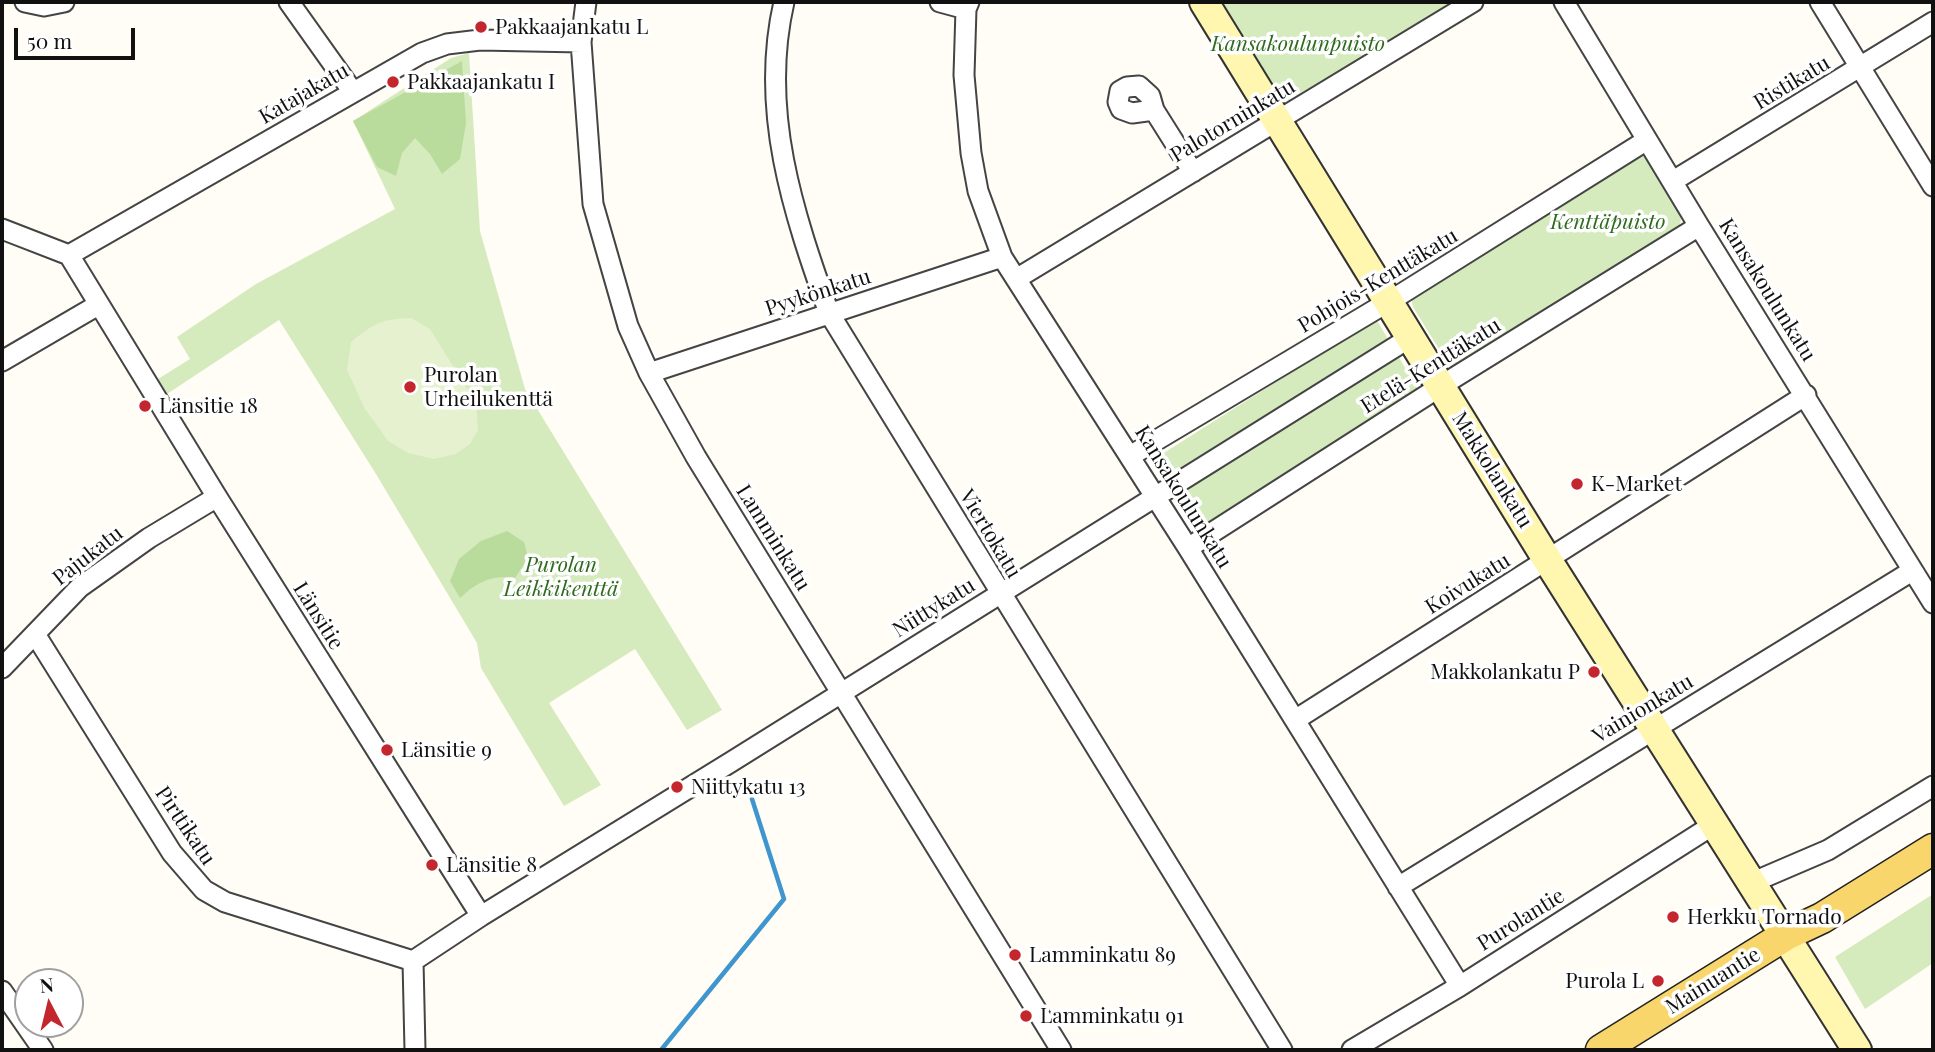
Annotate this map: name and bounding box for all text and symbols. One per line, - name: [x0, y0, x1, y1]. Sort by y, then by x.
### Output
- scale bar: [18, 14, 138, 58]
- place label: Pakkaajankatu L: [495, 14, 648, 40]
- marker: Pakkaajankatu L: [473, 19, 489, 35]
- text: 50 m: [27, 26, 72, 54]
- park label: Kansakoulunpuisto: [1211, 31, 1385, 57]
- street label: Ristikatu: [1749, 51, 1835, 115]
- street label: Katajakatu: [255, 58, 353, 130]
- place label: Pakkaajankatu I: [407, 69, 555, 95]
- marker: Pakkaajankatu I: [385, 74, 401, 90]
- street label: Palotorninkatu: [1166, 74, 1300, 168]
- park label: Kenttäpuisto: [1550, 209, 1666, 235]
- street label: Kansakoulunkatu: [1713, 214, 1821, 366]
- street label: Pohjois-Kenttäkatu: [1294, 223, 1462, 339]
- street label: Pyykönkatu: [762, 264, 874, 322]
- street label: Etelä-Kenttäkatu: [1356, 313, 1506, 419]
- place label: Purolan Urheilukenttä: [424, 362, 553, 412]
- marker: Purolan Urheilukenttä: [402, 379, 418, 395]
- place label: Länsitie 18: [159, 393, 258, 419]
- marker: Länsitie 18: [137, 398, 153, 414]
- street label: Makkolankatu: [1446, 407, 1538, 533]
- street label: Kansakoulunkatu: [1129, 421, 1237, 573]
- place label: K-Market: [1591, 471, 1682, 497]
- marker: K-Market: [1569, 476, 1585, 492]
- street label: Lamminkatu: [730, 480, 816, 596]
- street label: Viertokatu: [954, 485, 1026, 583]
- street label: Pajukatu: [48, 521, 128, 591]
- street label: Koivukatu: [1421, 548, 1515, 620]
- park label: Purolan Leikkikenttä: [504, 552, 618, 602]
- street label: Niittykatu: [888, 573, 980, 643]
- street label: Länsitie: [287, 577, 349, 655]
- place label: Makkolankatu P: [1430, 659, 1580, 685]
- marker: Makkolankatu P: [1586, 664, 1602, 680]
- street label: Vainionkatu: [1588, 669, 1698, 749]
- place label: Länsitie 9: [401, 737, 492, 763]
- marker: Länsitie 9: [379, 742, 395, 758]
- place label: Niittykatu 13: [691, 774, 805, 800]
- marker: Niittykatu 13: [669, 779, 685, 795]
- street label: Pirttikatu: [150, 782, 220, 870]
- place label: Länsitie 8: [446, 852, 537, 878]
- marker: Länsitie 8: [424, 857, 440, 873]
- street label: Purolantie: [1473, 883, 1569, 957]
- place label: Herkku Tornado: [1687, 904, 1842, 930]
- marker: Herkku Tornado: [1665, 909, 1681, 925]
- place label: Lamminkatu 89: [1029, 942, 1176, 968]
- street label: Mainuantie: [1661, 942, 1765, 1020]
- marker: Lamminkatu 89: [1007, 947, 1023, 963]
- north arrow: [14, 968, 84, 1038]
- place label: Purola L: [1565, 968, 1644, 994]
- text: N: [38, 970, 55, 998]
- marker: Purola L: [1650, 973, 1666, 989]
- place label: Lamminkatu 91: [1040, 1003, 1184, 1029]
- marker: Lamminkatu 91: [1018, 1008, 1034, 1024]

